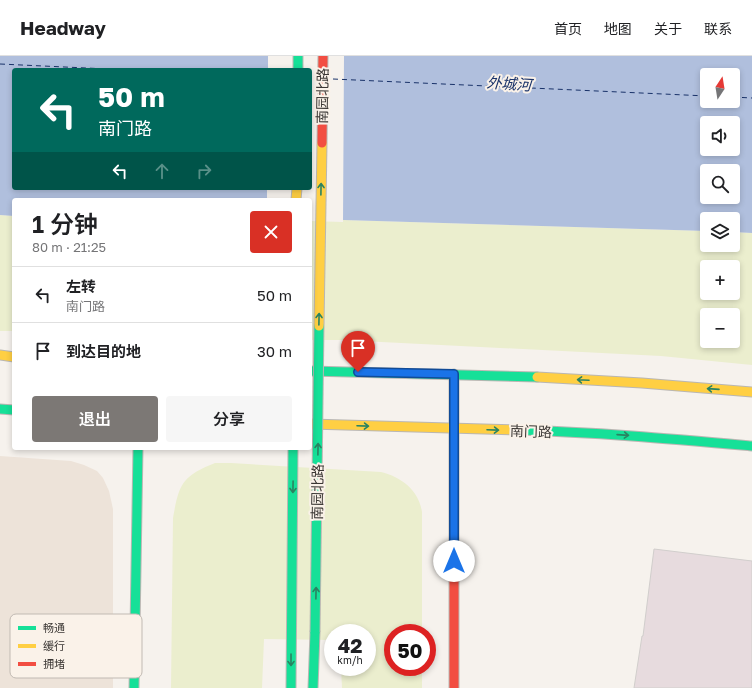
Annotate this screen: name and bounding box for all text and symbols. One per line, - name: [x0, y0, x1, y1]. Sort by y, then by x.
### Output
- text: Headway: [20, 16, 106, 39]
- text: 首页: [554, 20, 582, 37]
- text: 地图: [604, 20, 632, 37]
- text: 关于: [654, 20, 682, 37]
- text: 联系: [704, 20, 732, 37]
- street label: 南园北路: [313, 68, 331, 124]
- north arrow: [700, 68, 740, 108]
- map controls: [700, 68, 740, 348]
- water label: 外城河: [486, 72, 535, 94]
- text: 50 m: [98, 80, 165, 113]
- icon: left: [32, 84, 84, 136]
- button: sound: [700, 116, 740, 156]
- text: 南门路: [98, 117, 152, 139]
- icon: left: [109, 160, 131, 182]
- icon: ahead: [151, 160, 173, 182]
- icon: right: [193, 160, 215, 182]
- button: search: [700, 164, 740, 204]
- one-way arrow: [317, 183, 325, 196]
- text: 1 分钟: [32, 209, 98, 238]
- button: close: [250, 211, 292, 253]
- button: layers: [700, 212, 740, 252]
- text: 80 m · 21:25: [32, 239, 106, 255]
- button: +: [700, 260, 740, 300]
- text: 左转: [66, 277, 96, 295]
- icon: left: [32, 284, 54, 306]
- text: 50 m: [257, 286, 292, 304]
- text: 南门路: [66, 298, 105, 314]
- button: −: [700, 308, 740, 348]
- one-way arrow: [315, 313, 323, 326]
- pin: [341, 331, 375, 372]
- icon: arrive: [347, 337, 369, 359]
- icon: arrive: [32, 340, 54, 362]
- text: 到达目的地: [66, 342, 141, 360]
- text: 30 m: [257, 342, 292, 360]
- one-way arrow: [577, 377, 590, 384]
- one-way arrow: [707, 385, 720, 392]
- button: 退出: [32, 396, 158, 442]
- button: 分享: [166, 396, 292, 442]
- one-way arrow: [356, 422, 369, 430]
- street label: 南门路: [510, 422, 552, 440]
- one-way arrow: [486, 426, 499, 433]
- one-way arrow: [616, 432, 629, 439]
- one-way arrow: [314, 443, 322, 456]
- street label: 南园北路: [308, 464, 326, 520]
- one-way arrow: [289, 480, 297, 493]
- position arrow: [433, 540, 475, 582]
- one-way arrow: [312, 587, 320, 600]
- legend: [10, 614, 142, 678]
- text: 畅通: [43, 621, 65, 634]
- speed limit sign: 50: [384, 624, 436, 676]
- text: 42: [338, 633, 362, 657]
- text: 缓行: [43, 639, 65, 652]
- one-way arrow: [287, 653, 295, 666]
- text: km/h: [337, 654, 363, 666]
- text: 拥堵: [43, 657, 65, 670]

